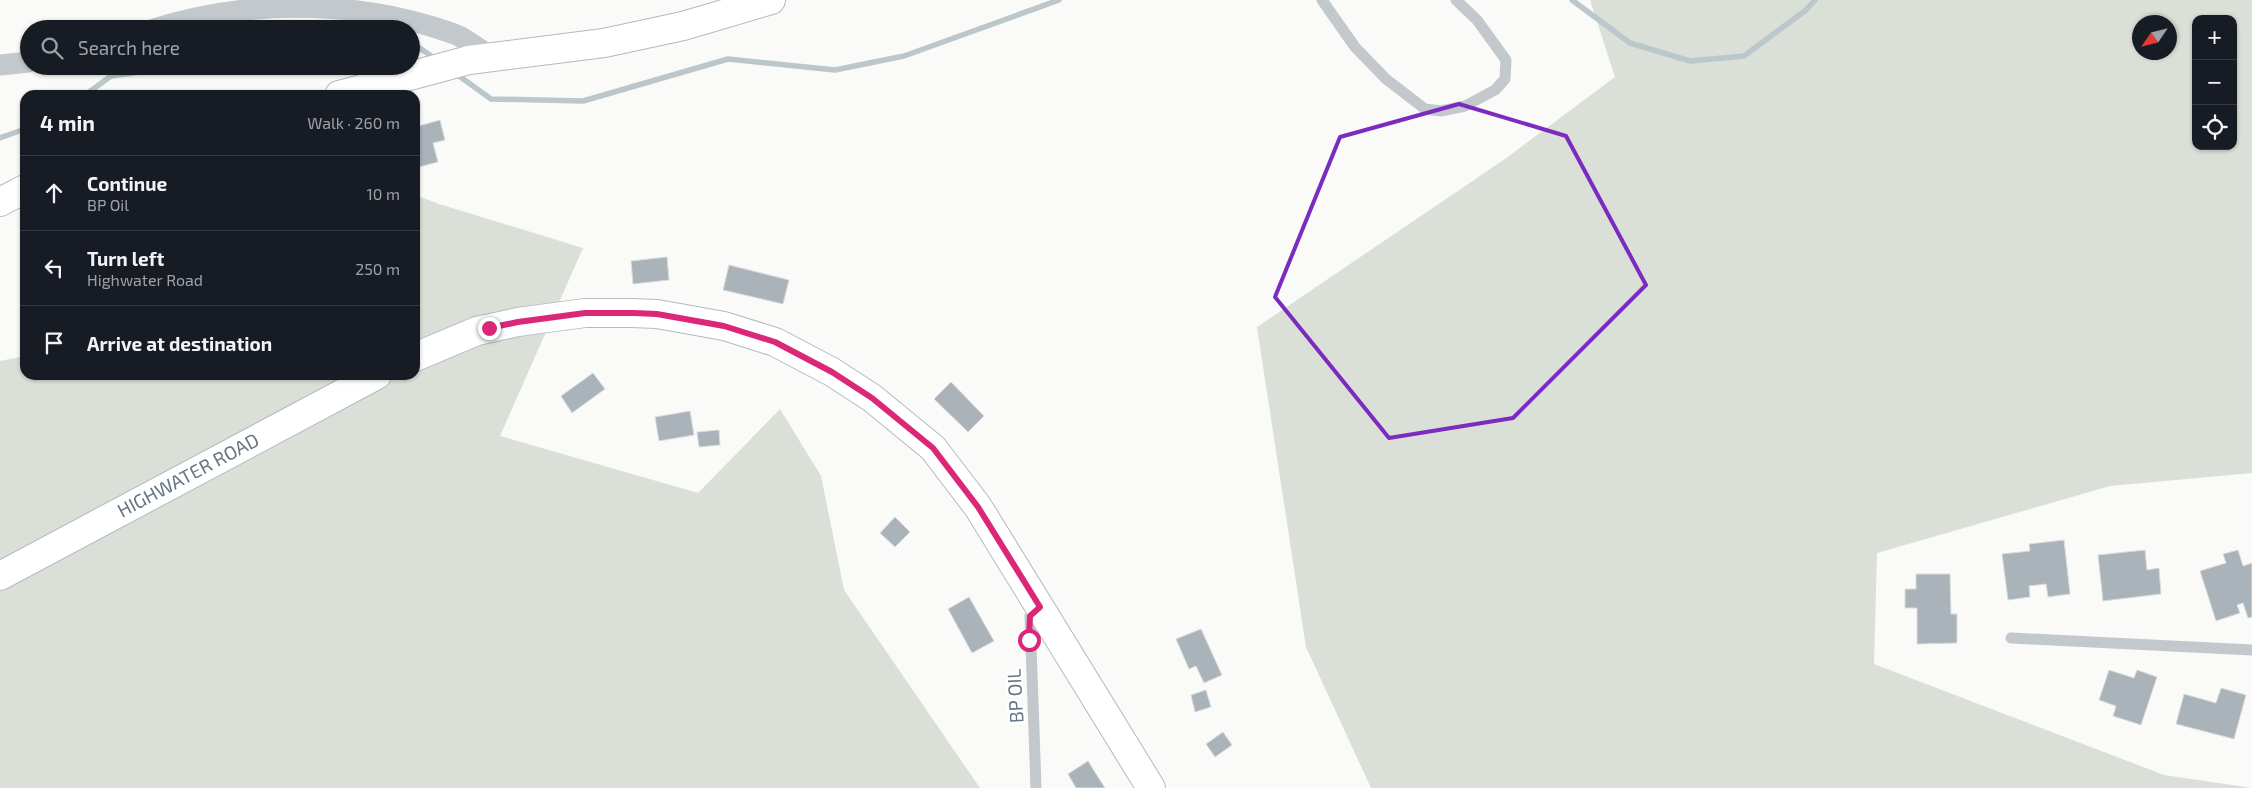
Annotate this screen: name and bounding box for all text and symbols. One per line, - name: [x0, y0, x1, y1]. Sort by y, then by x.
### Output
- north arrow: [2132, 15, 2177, 60]
- map controls: [2192, 15, 2237, 150]
- button: +: [2192, 15, 2237, 60]
- search box: [20, 20, 420, 75]
- icon: search: [38, 34, 66, 62]
- text: Search here: [78, 36, 180, 59]
- button: −: [2192, 60, 2237, 105]
- button: locate: [2192, 105, 2237, 150]
- text: 4 min: [40, 110, 95, 135]
- text: Walk · 260 m: [307, 113, 400, 132]
- text: Continue: [87, 172, 167, 195]
- icon: ahead: [40, 179, 68, 207]
- text: 10 m: [366, 184, 400, 203]
- text: BP Oil: [87, 195, 129, 214]
- text: Turn left: [87, 247, 164, 270]
- icon: left: [40, 254, 68, 282]
- text: 250 m: [355, 259, 400, 278]
- text: Highwater Road: [87, 270, 203, 289]
- route end: [478, 317, 501, 340]
- icon: arrive: [40, 329, 68, 357]
- text: Arrive at destination: [87, 332, 272, 355]
- street label: HIGHWATER ROAD: [113, 428, 262, 522]
- route start: [1018, 629, 1041, 652]
- street label: BP OIL: [1002, 668, 1027, 724]

